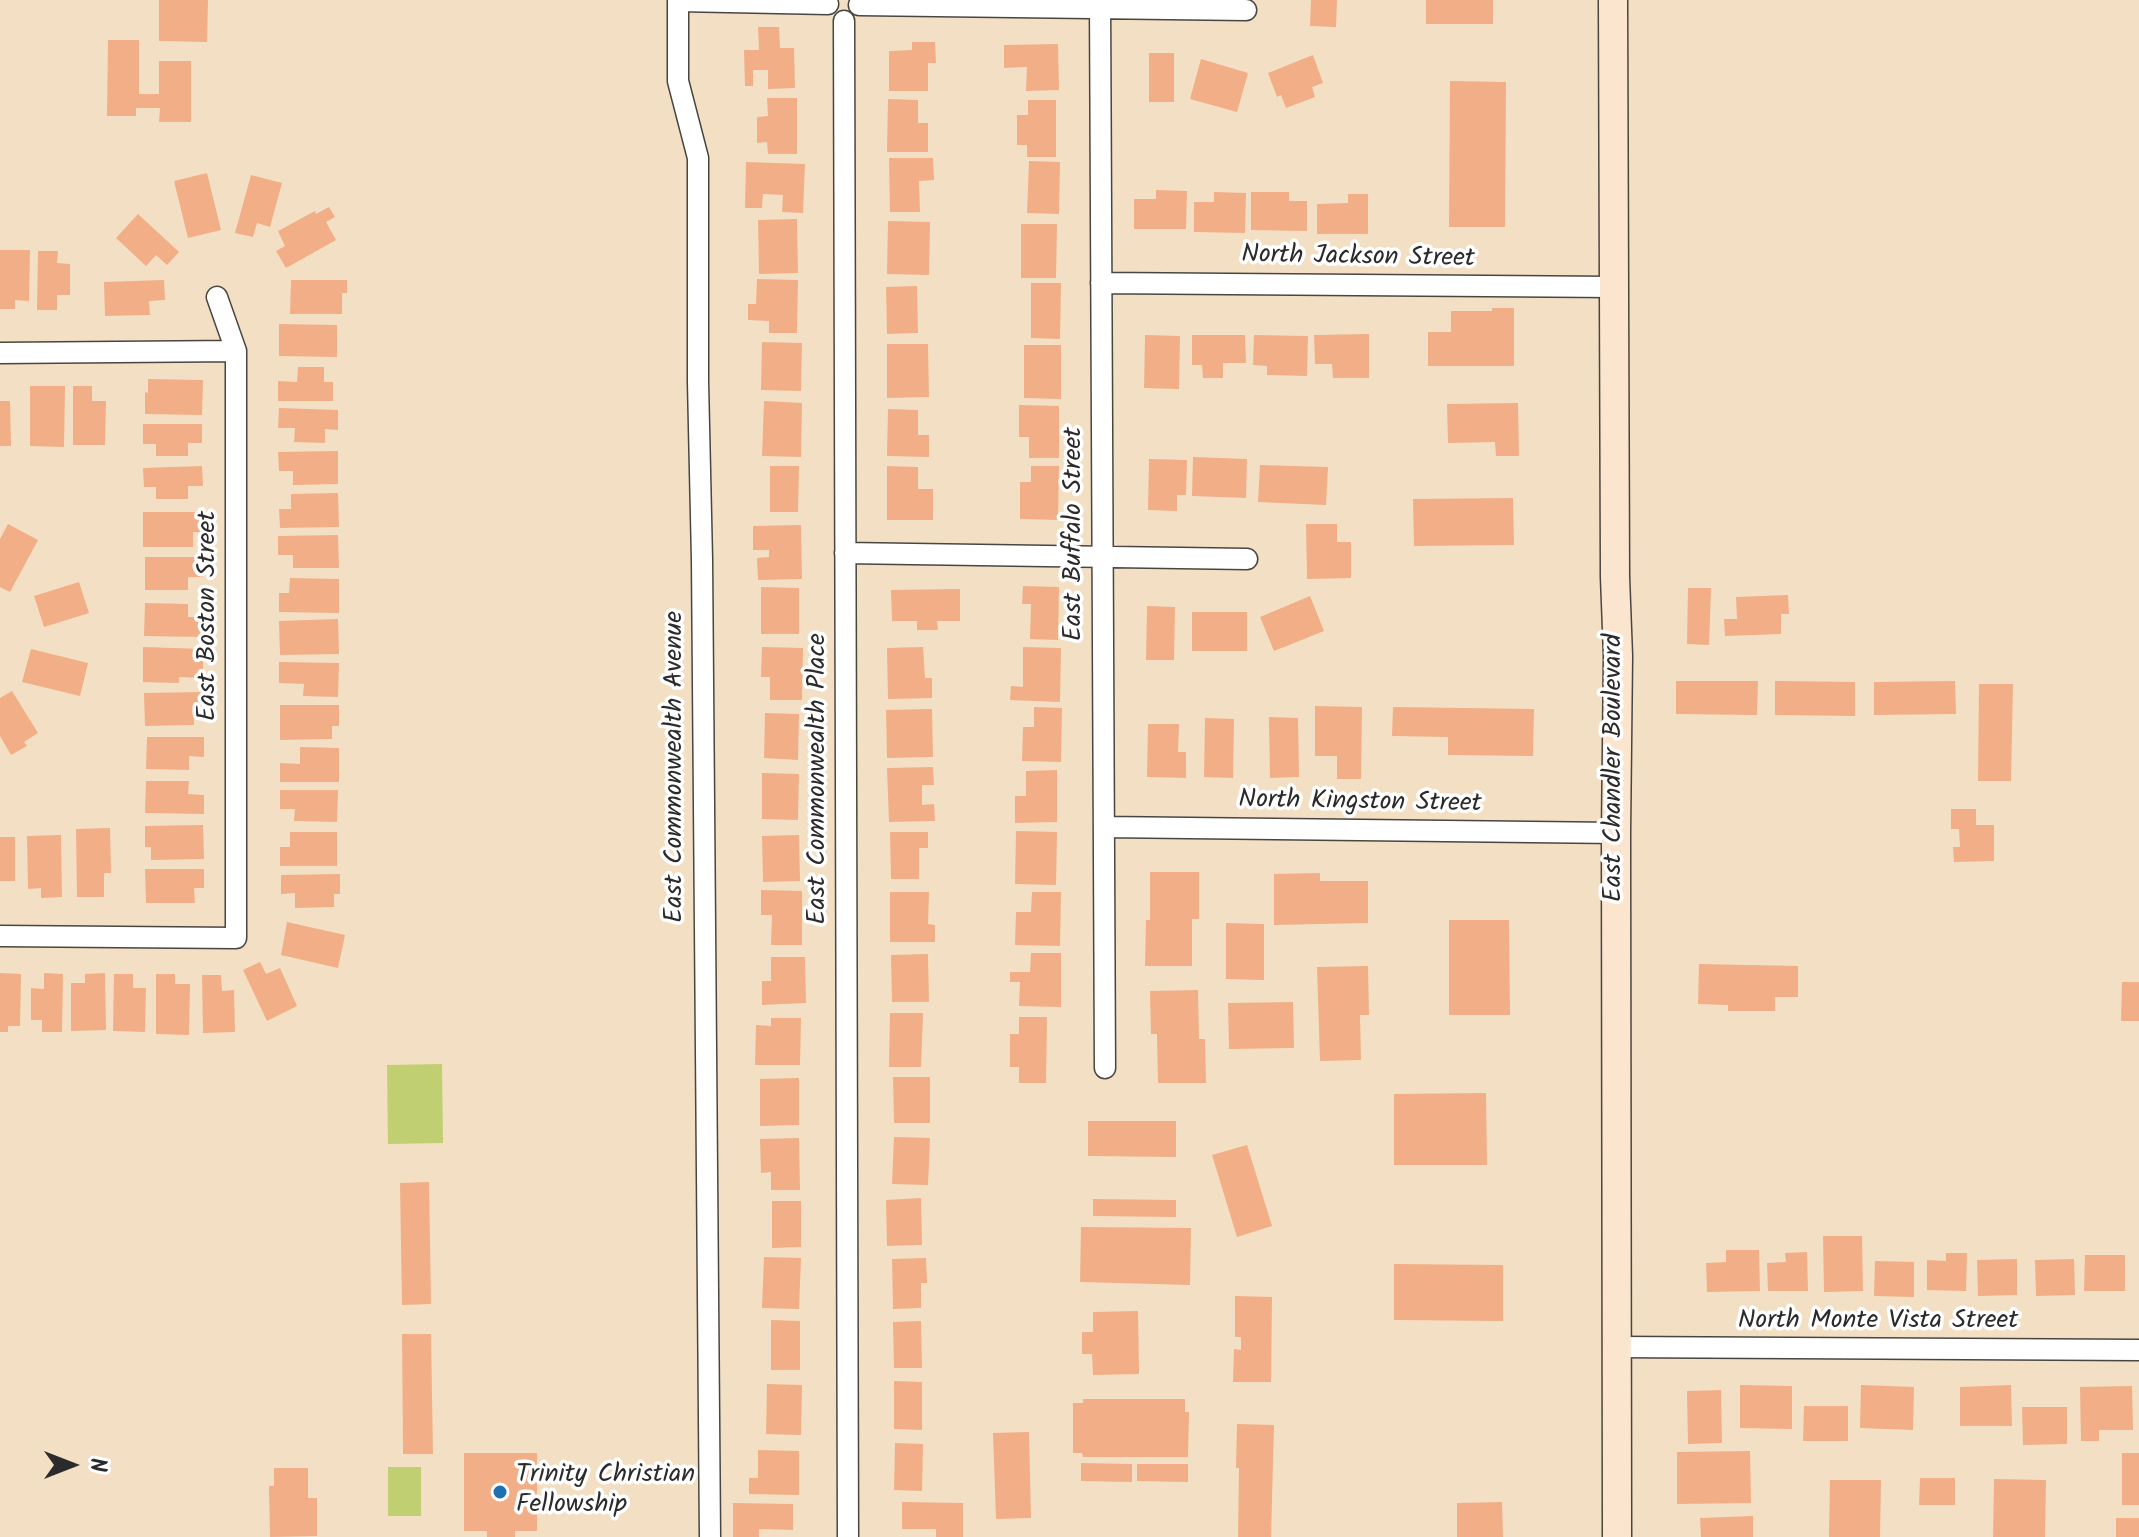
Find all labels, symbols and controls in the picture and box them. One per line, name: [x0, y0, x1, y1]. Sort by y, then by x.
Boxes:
street label: North Jackson Street: [1241, 241, 1475, 277]
street label: East Buffalo Street: [1060, 427, 1092, 641]
street label: East Boston Street: [194, 511, 226, 721]
street label: East Commonwealth Avenue: [661, 611, 693, 923]
street label: East Commonwealth Place: [804, 633, 836, 925]
street label: East Chandler Boulevard: [1600, 634, 1632, 902]
street label: North Kingston Street: [1238, 786, 1482, 822]
street label: North Monte Vista Street: [1738, 1307, 2018, 1339]
north arrow: [32, 1425, 112, 1505]
text: N: [79, 1458, 114, 1472]
place label: Trinity Christian Fellowship: [516, 1461, 695, 1522]
marker: Trinity Christian Fellowship: [491, 1483, 509, 1501]

